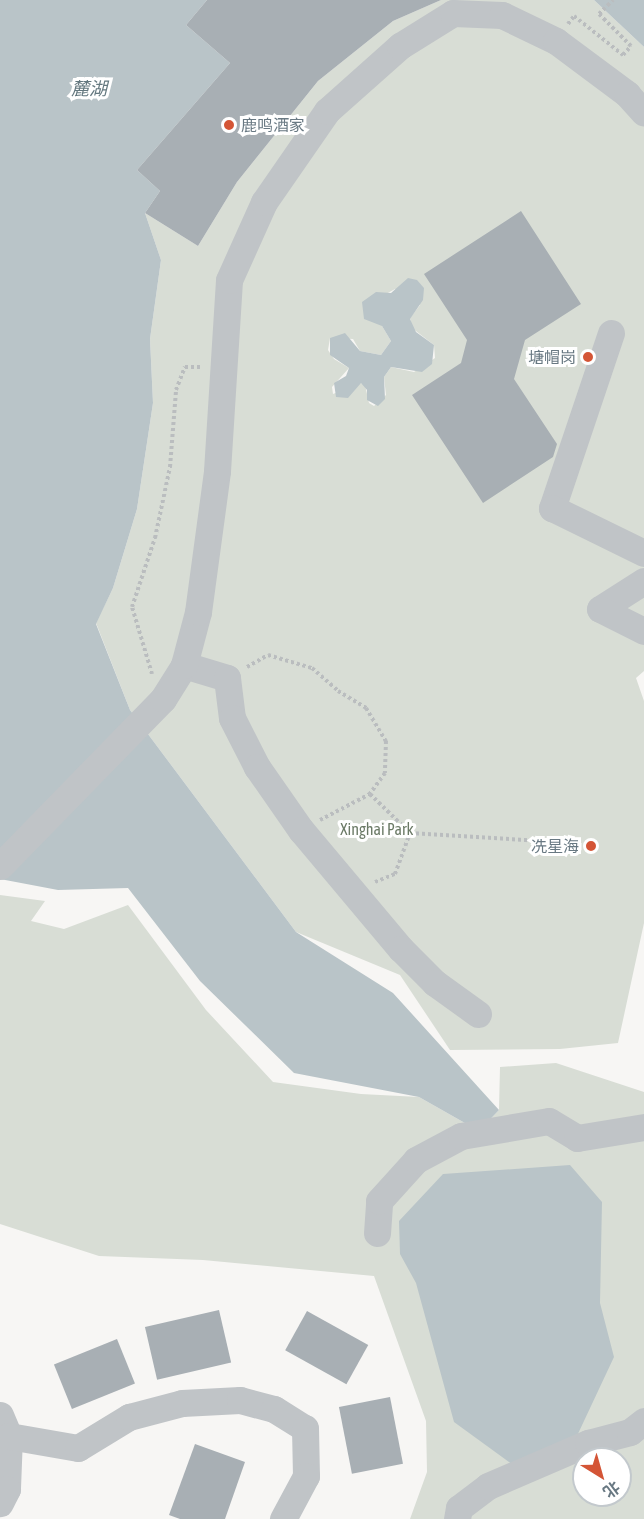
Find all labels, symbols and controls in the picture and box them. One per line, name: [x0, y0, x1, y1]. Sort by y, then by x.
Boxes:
water label: 麓湖: [71, 78, 107, 100]
place label: 鹿鸣酒家: [241, 115, 305, 135]
marker: 鹿鸣酒家: [222, 118, 236, 132]
place label: 塘帽岗: [528, 347, 576, 367]
marker: 塘帽岗: [581, 350, 595, 364]
park label: Xinghai Park: [340, 819, 414, 839]
place label: 冼星海: [531, 836, 579, 856]
marker: 冼星海: [584, 839, 598, 853]
north arrow: [572, 1447, 632, 1507]
text: 北: [600, 1478, 623, 1502]

